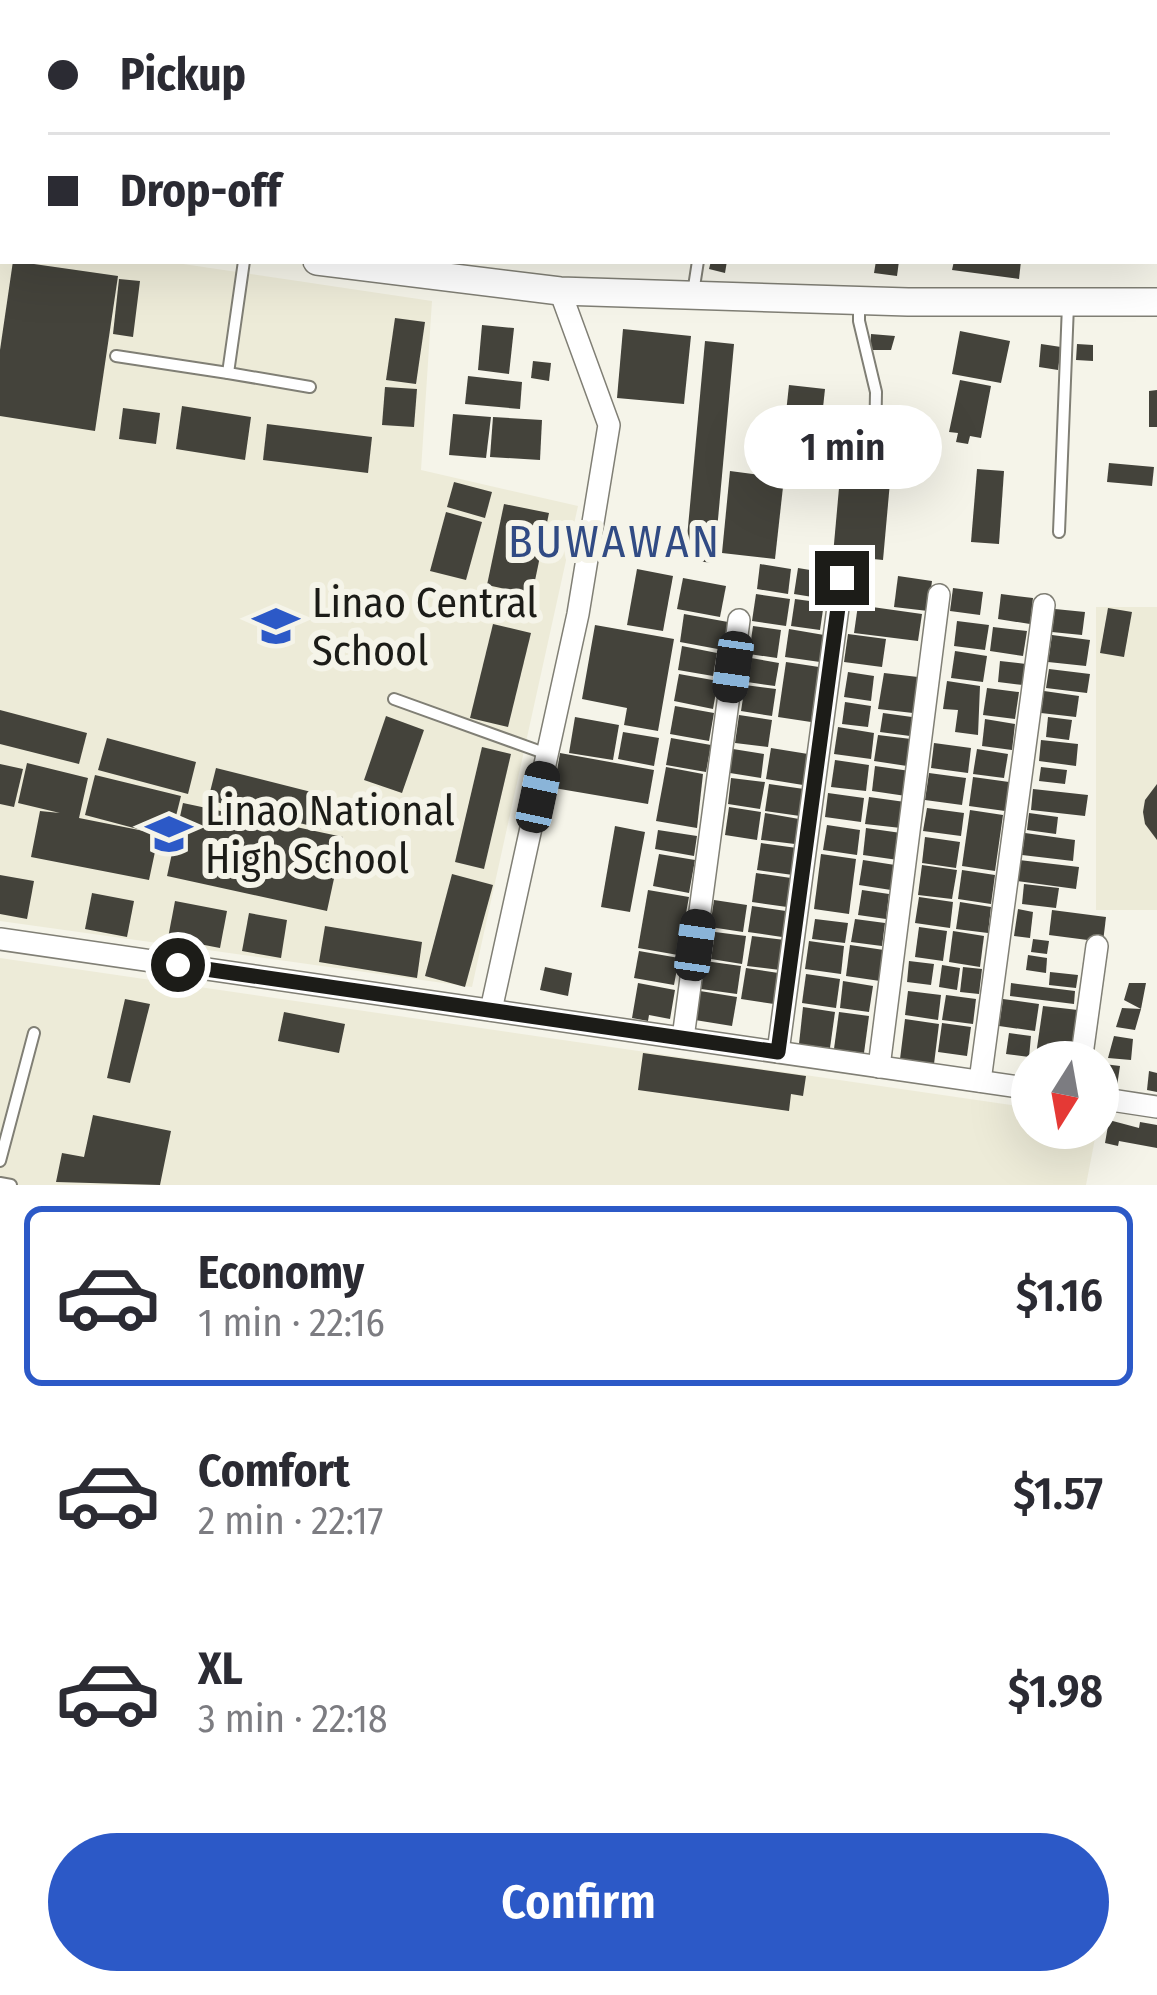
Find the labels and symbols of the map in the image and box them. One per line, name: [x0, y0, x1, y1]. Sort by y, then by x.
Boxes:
callout: 1 min: [743, 404, 941, 488]
district label: BUWAWAN: [508, 515, 722, 569]
route end: [815, 551, 869, 605]
place label: Linao Central School: [312, 578, 538, 676]
school or university icon: Linao Central School: [251, 601, 301, 651]
car: [710, 629, 756, 705]
car: [513, 758, 563, 836]
place label: Linao National High School: [205, 786, 455, 884]
school or university icon: Linao National High School: [144, 809, 194, 859]
car: [672, 907, 718, 983]
route start: [151, 938, 205, 992]
north arrow: [1011, 1041, 1119, 1149]

